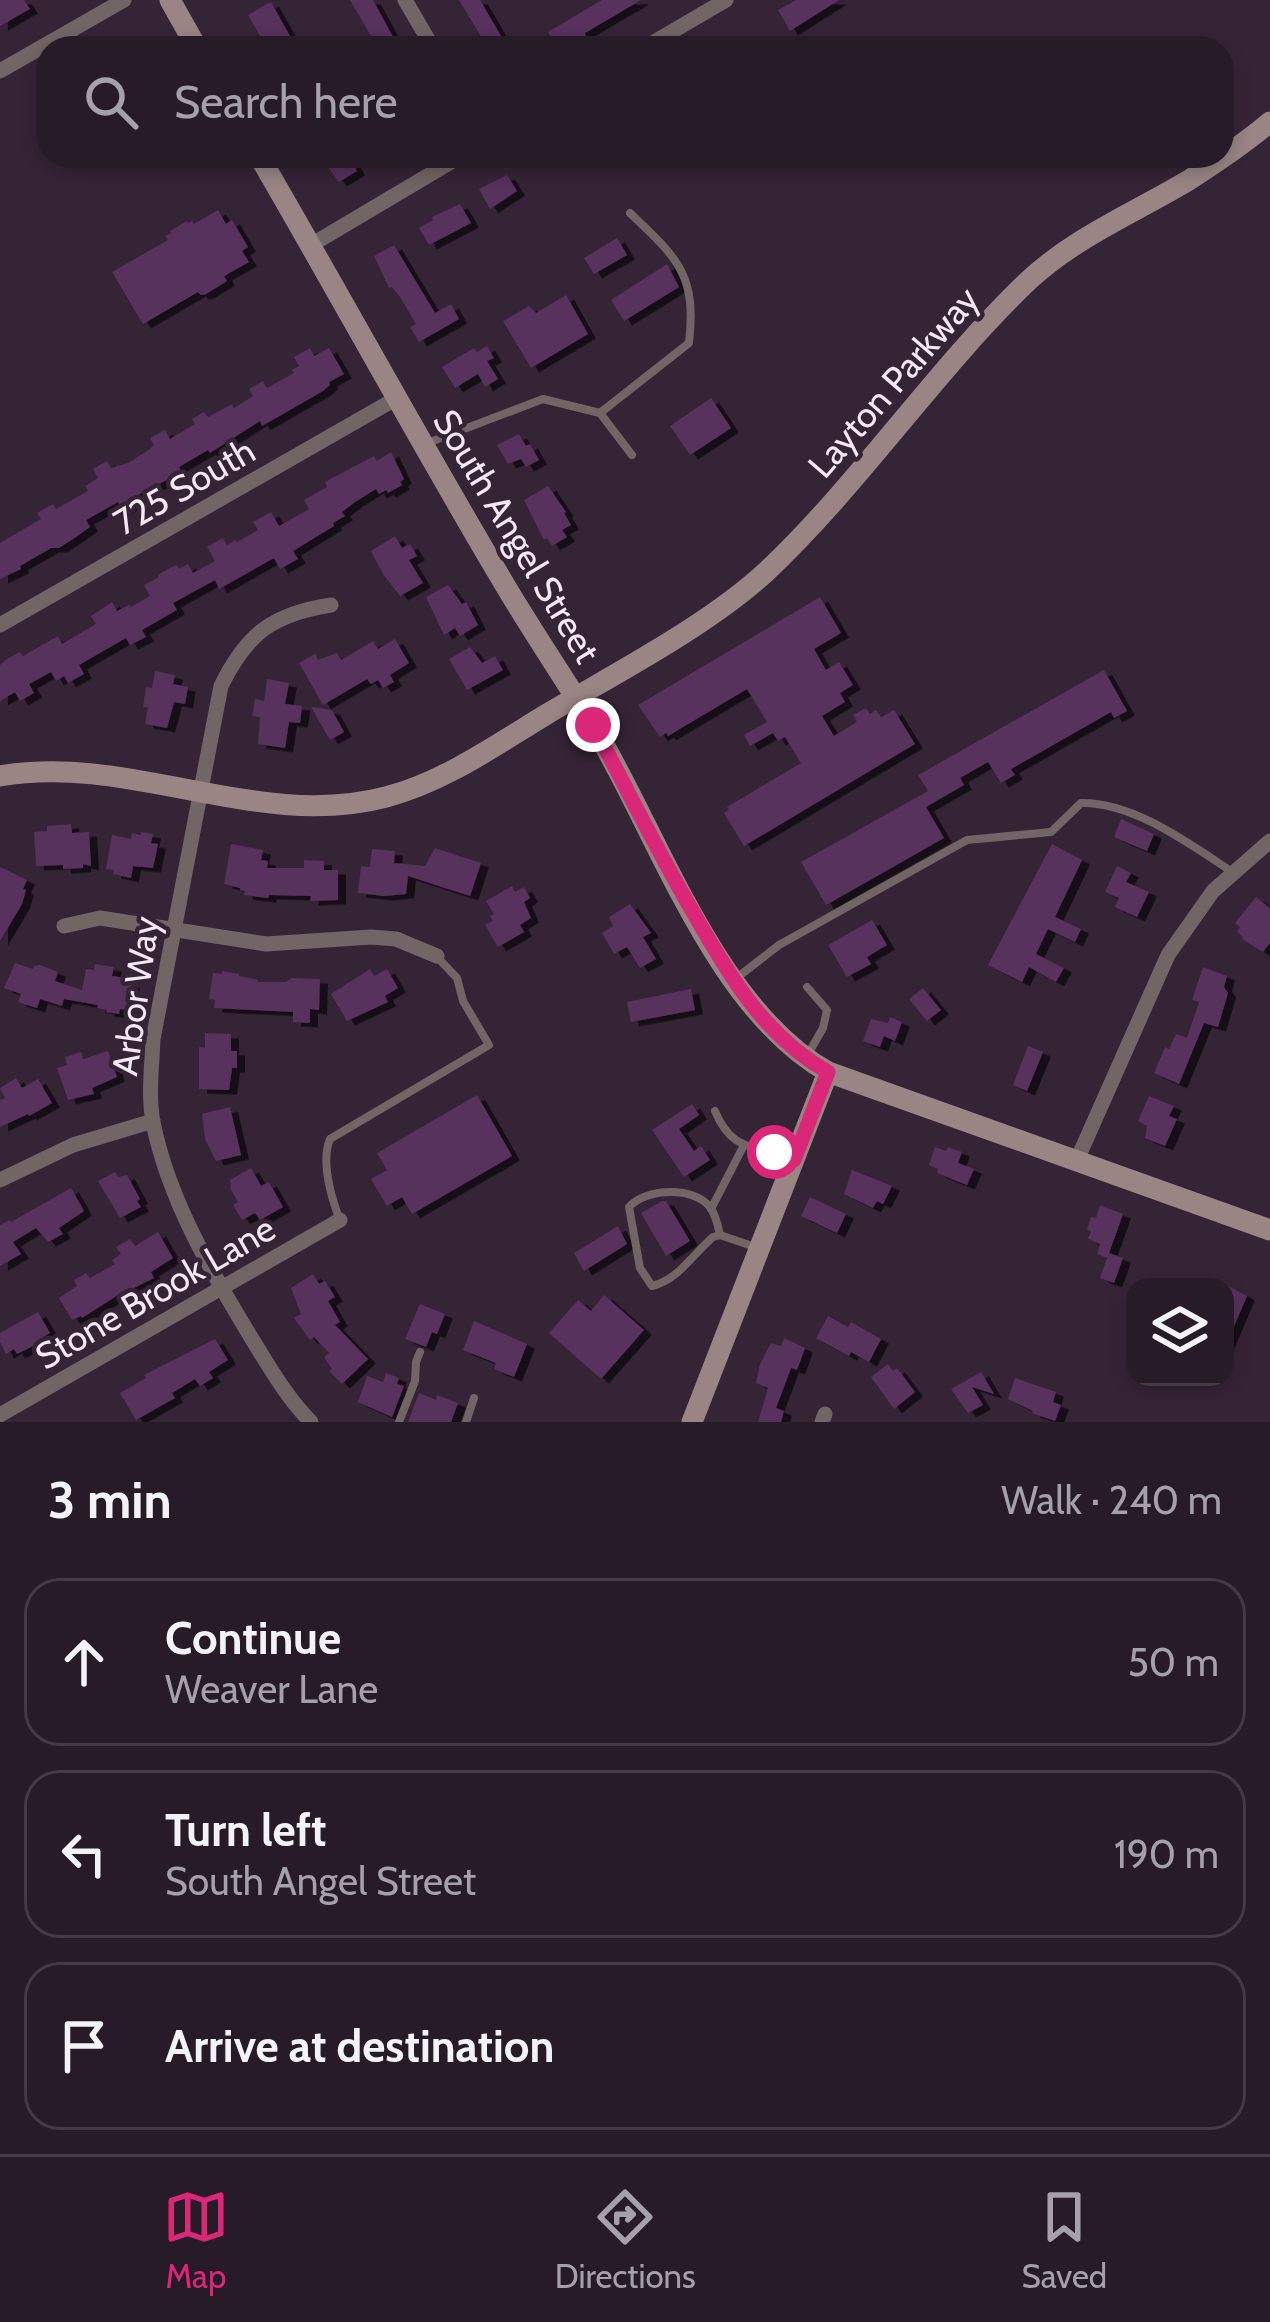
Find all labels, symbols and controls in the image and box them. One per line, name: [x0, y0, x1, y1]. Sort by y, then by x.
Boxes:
search box: [36, 36, 1234, 168]
icon: search: [78, 69, 144, 135]
text: Search here: [174, 75, 398, 129]
street label: Layton Parkway: [798, 278, 988, 486]
street label: South Angel Street: [424, 402, 610, 670]
street label: 725 South: [105, 428, 263, 544]
route end: [566, 698, 620, 752]
street label: Arbor Way: [102, 914, 168, 1078]
route start: [747, 1125, 801, 1179]
street label: Stone Brook Lane: [28, 1206, 282, 1378]
map controls: [1126, 1278, 1234, 1386]
button: layers: [1126, 1278, 1234, 1386]
text: 3 min: [48, 1469, 172, 1531]
text: Walk · 240 m: [1001, 1476, 1222, 1524]
text: Continue: [165, 1611, 341, 1665]
icon: ahead: [51, 1629, 117, 1695]
text: 50 m: [1128, 1638, 1219, 1686]
text: Weaver Lane: [165, 1665, 378, 1713]
text: Turn left: [165, 1803, 327, 1857]
icon: left: [51, 1821, 117, 1887]
text: 190 m: [1114, 1830, 1219, 1878]
text: South Angel Street: [165, 1857, 476, 1905]
icon: arrive: [51, 2013, 117, 2079]
text: Arrive at destination: [165, 2019, 554, 2073]
tab: Map: [163, 2184, 229, 2296]
tab: Directions: [555, 2184, 696, 2296]
tab: Saved: [1021, 2184, 1107, 2296]

